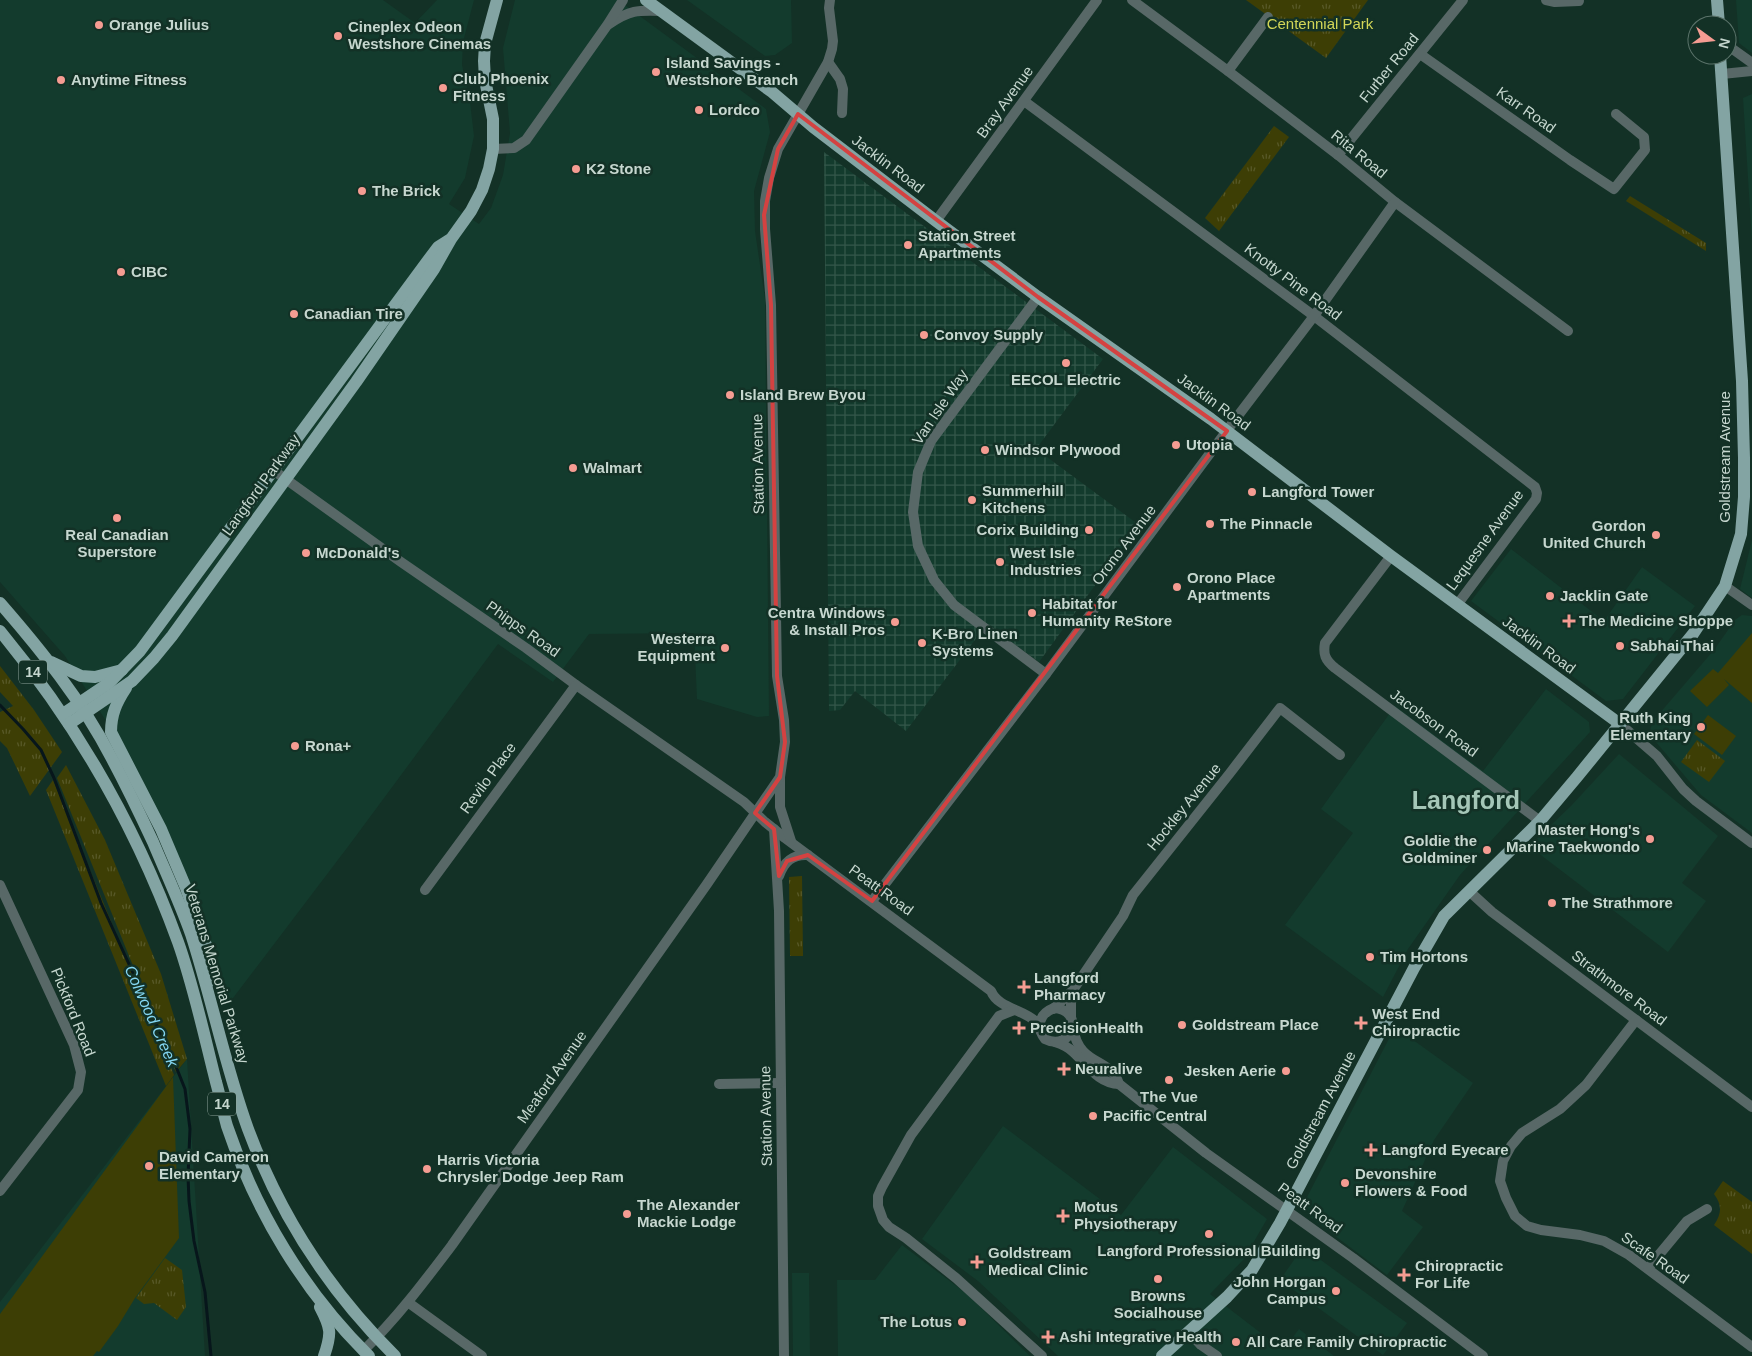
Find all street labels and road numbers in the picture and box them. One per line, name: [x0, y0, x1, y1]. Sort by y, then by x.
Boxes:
street label: Furber Road: [1356, 30, 1422, 106]
street label: Bray Avenue: [973, 62, 1036, 141]
street label: Karr Road: [1493, 83, 1559, 136]
street label: Rita Road: [1328, 126, 1391, 181]
street label: Jacklin Road: [849, 131, 928, 196]
street label: Knotty Pine Road: [1242, 240, 1345, 324]
street label: Van Isle Way: [908, 366, 971, 447]
street label: Jacklin Road: [1175, 369, 1254, 434]
street label: Goldstream Avenue: [1716, 391, 1733, 523]
street label: Station Avenue: [748, 414, 767, 514]
street label: Langford Parkway: [218, 430, 303, 539]
street label: Lequesne Avenue: [1442, 486, 1527, 593]
street label: Orono Avenue: [1088, 501, 1159, 588]
street label: Phipps Road: [483, 597, 563, 660]
street label: Jacklin Road: [1500, 612, 1579, 677]
road number: 14: [19, 660, 47, 684]
street label: Jacobson Road: [1387, 685, 1481, 760]
street label: Revilo Place: [456, 739, 519, 816]
street label: Hockley Avenue: [1143, 760, 1224, 854]
street label: Peatt Road: [846, 861, 917, 919]
street label: Veterans Memorial Parkway: [182, 882, 253, 1066]
street label: Strathmore Road: [1569, 946, 1670, 1029]
street label: Pickford Road: [48, 965, 99, 1059]
street label: Meaford Avenue: [513, 1027, 590, 1126]
street label: Goldstream Avenue: [1282, 1048, 1359, 1172]
street label: Station Avenue: [756, 1066, 775, 1166]
road number: 14: [208, 1092, 236, 1116]
street label: Peatt Road: [1275, 1179, 1346, 1237]
street label: Scafe Road: [1618, 1228, 1692, 1287]

